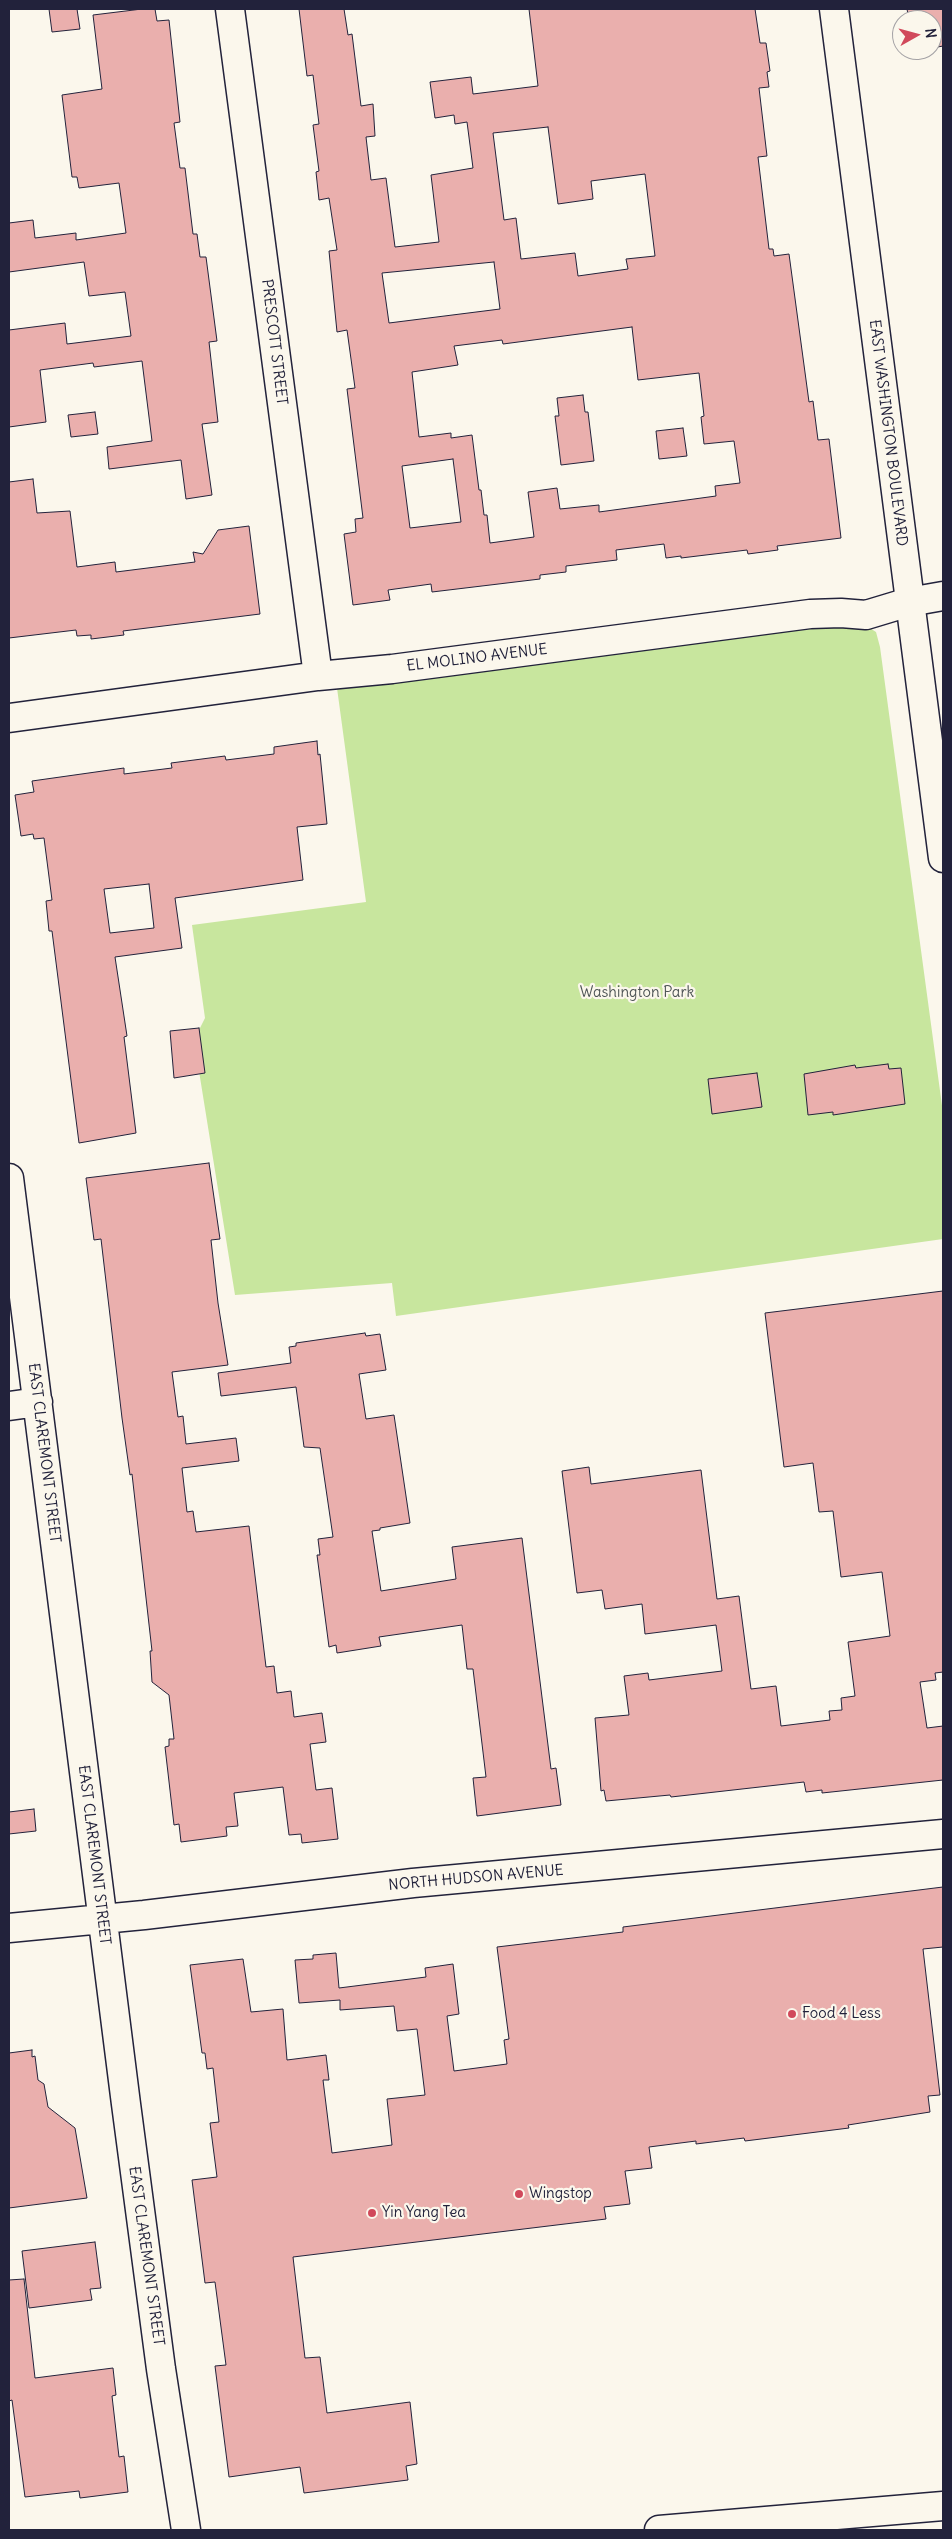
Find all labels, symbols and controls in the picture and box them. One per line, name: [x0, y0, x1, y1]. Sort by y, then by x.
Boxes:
north arrow: [892, 10, 942, 60]
text: N: [921, 27, 940, 39]
street label: PRESCOTT STREET: [257, 278, 291, 406]
street label: EAST WASHINGTON BOULEVARD: [865, 319, 911, 547]
street label: EL MOLINO AVENUE: [406, 640, 548, 676]
park label: Washington Park: [580, 984, 694, 1002]
street label: EAST CLAREMONT STREET: [24, 1362, 64, 1544]
street label: EAST CLAREMONT STREET: [74, 1764, 114, 1946]
street label: NORTH HUDSON AVENUE: [388, 1861, 564, 1895]
place label: Food 4 Less: [802, 2005, 881, 2023]
marker: Food 4 Less: [786, 2008, 798, 2020]
street label: EAST CLAREMONT STREET: [124, 2165, 168, 2347]
place label: Wingstop: [529, 2185, 592, 2203]
marker: Wingstop: [513, 2188, 525, 2200]
place label: Yin Yang Tea: [382, 2204, 466, 2222]
marker: Yin Yang Tea: [366, 2207, 378, 2219]

